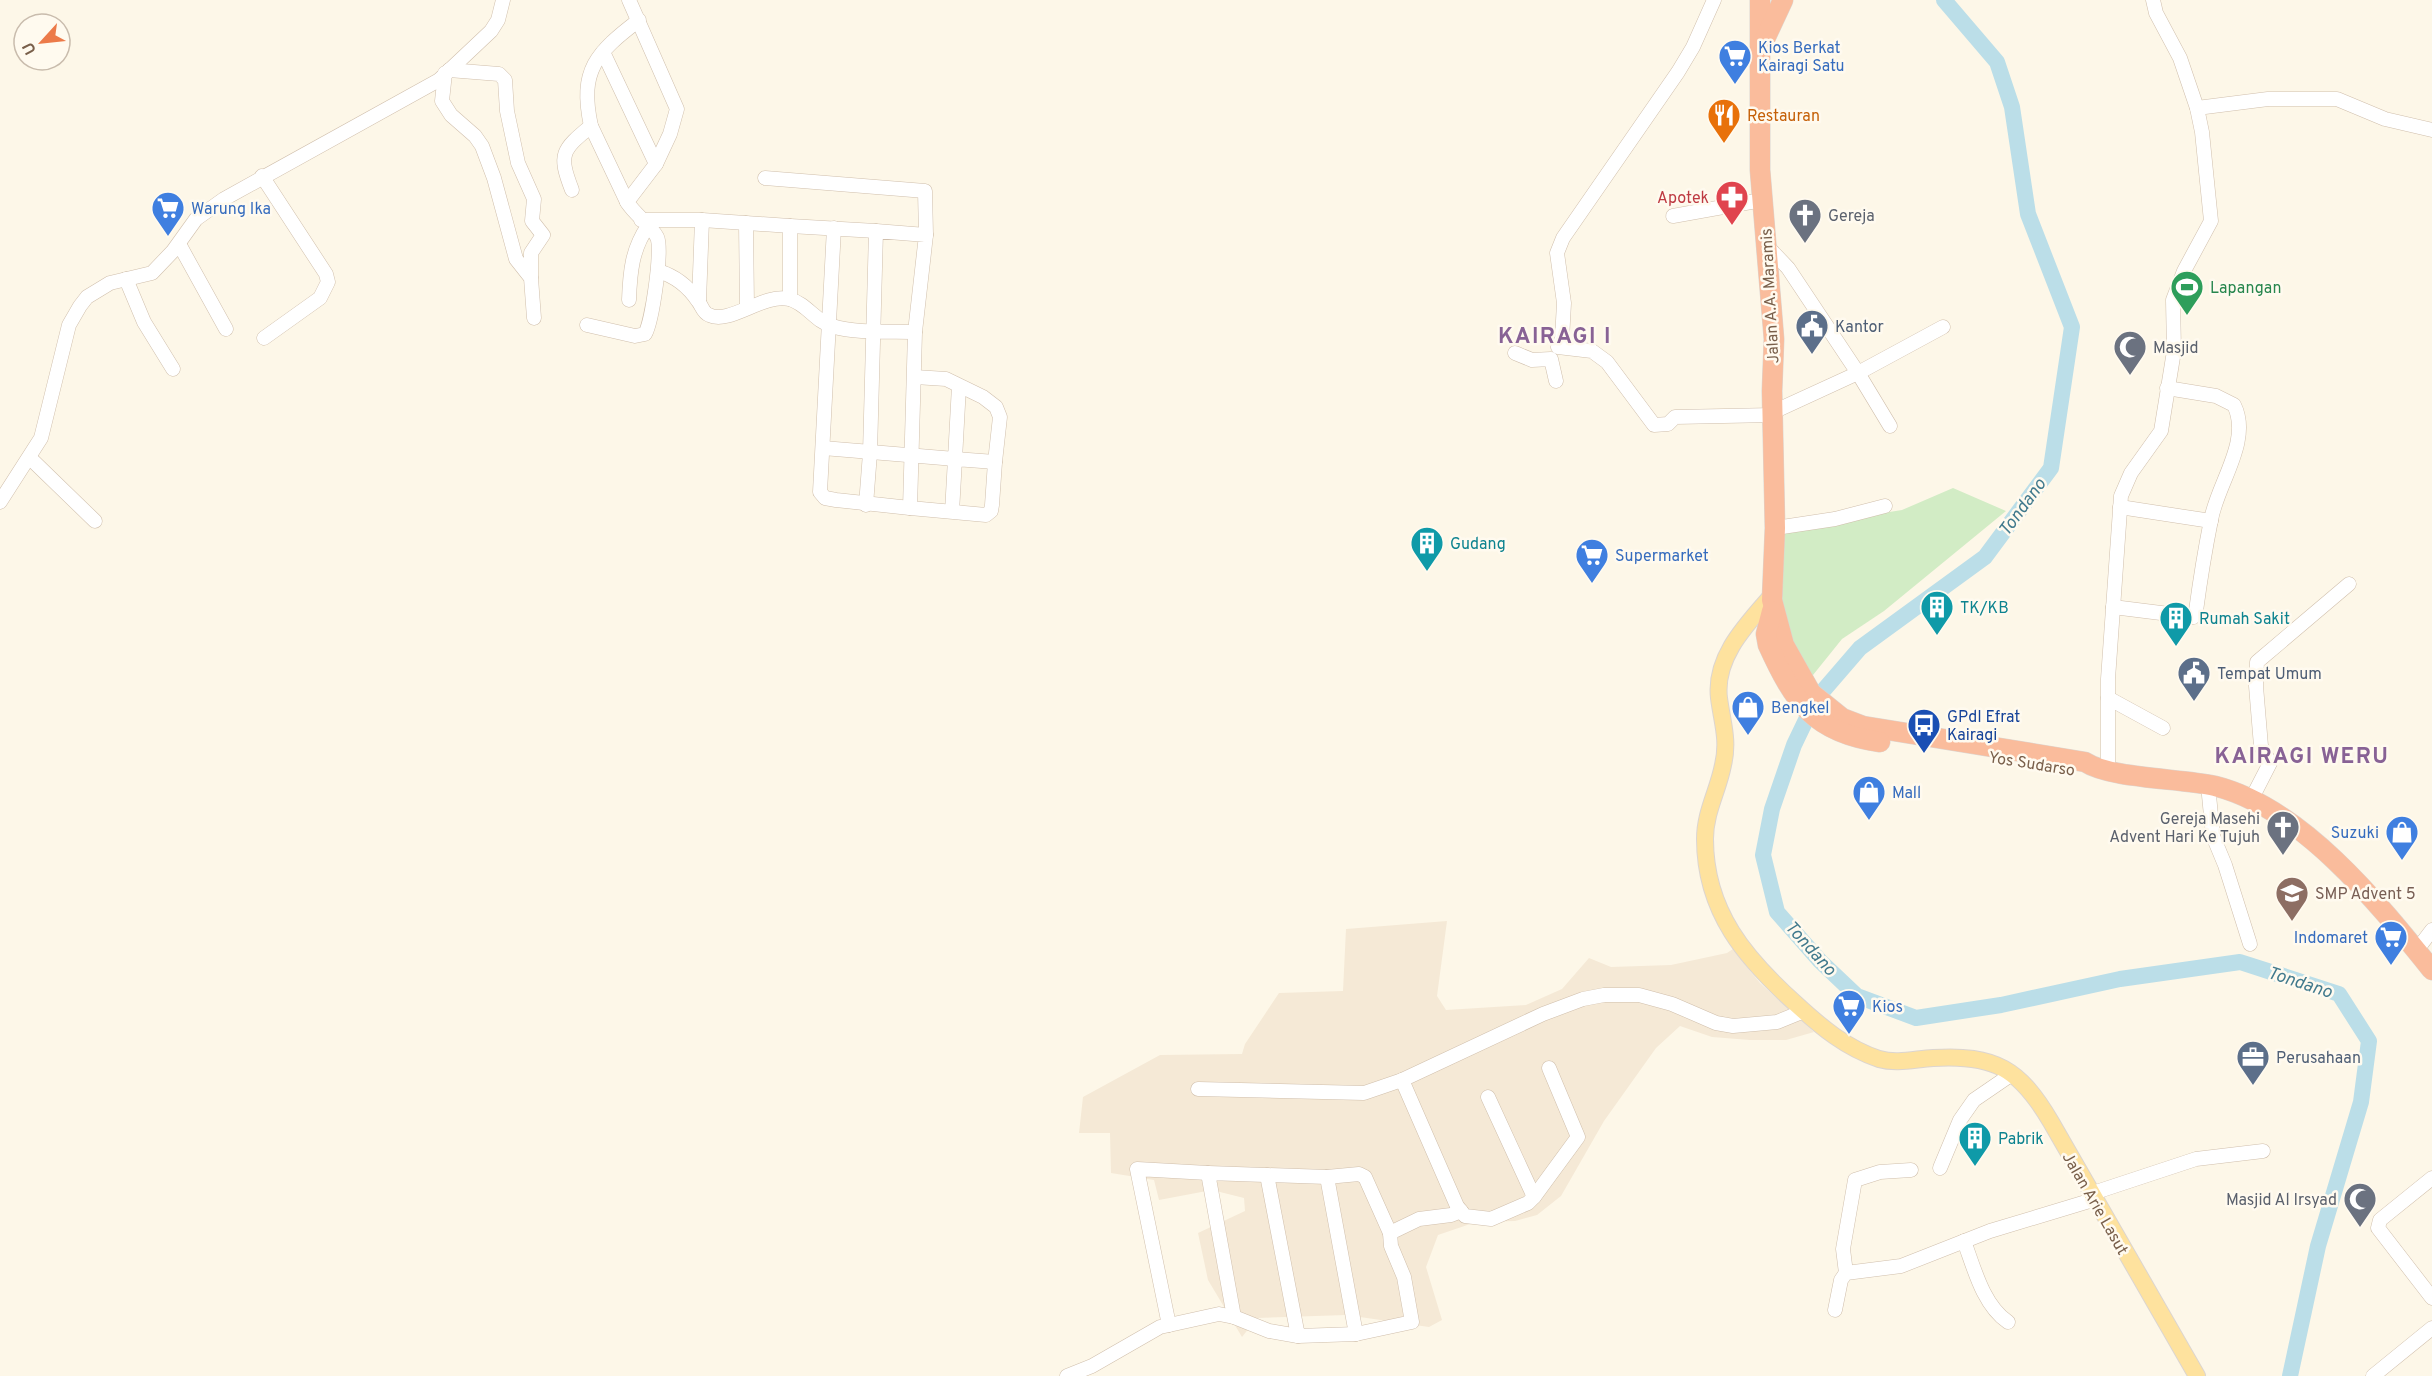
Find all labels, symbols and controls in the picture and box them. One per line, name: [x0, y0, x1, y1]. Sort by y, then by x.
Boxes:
north arrow: [12, 12, 72, 72]
text: U: [19, 38, 42, 58]
supermarket icon: Kios Berkat Kairagi Satu: [1717, 38, 1753, 85]
place label: Kios Berkat Kairagi Satu: [1758, 39, 1845, 77]
restaurant icon: Restauran: [1706, 97, 1742, 144]
place label: Restauran: [1747, 107, 1820, 127]
pharmacy icon: Apotek: [1714, 179, 1750, 226]
place label: Apotek: [1657, 189, 1709, 209]
supermarket icon: Warung Ika: [150, 190, 186, 237]
church icon: Gereja: [1787, 197, 1823, 244]
place label: Warung Ika: [191, 200, 271, 220]
place label: Gereja: [1828, 207, 1875, 227]
street label: Jalan A.A. Maramis: [1757, 228, 1785, 364]
sports icon: Lapangan: [2169, 269, 2205, 316]
place label: Lapangan: [2210, 279, 2281, 299]
public building icon: Kantor: [1794, 308, 1830, 355]
place label: Kantor: [1835, 318, 1884, 338]
district label: KAIRAGI I: [1498, 324, 1612, 351]
mosque icon: Masjid: [2112, 329, 2148, 376]
place label: Masjid: [2153, 339, 2198, 359]
water label: Tondano: [1994, 474, 2052, 541]
building icon: Gudang: [1409, 525, 1445, 572]
place label: Gudang: [1450, 535, 1506, 555]
supermarket icon: Supermarket: [1574, 537, 1610, 584]
place label: Supermarket: [1615, 547, 1709, 567]
building icon: TK/KB: [1919, 589, 1955, 636]
place label: TK/KB: [1960, 599, 2009, 619]
building icon: Rumah Sakit: [2158, 600, 2194, 647]
place label: Rumah Sakit: [2199, 610, 2290, 630]
public building icon: Tempat Umum: [2176, 655, 2212, 702]
place label: Tempat Umum: [2217, 665, 2322, 685]
shop icon: Bengkel: [1730, 689, 1766, 736]
place label: Bengkel: [1771, 699, 1829, 719]
bus stop icon: GPdI Efrat Kairagi: [1906, 707, 1942, 754]
place label: GPdI Efrat Kairagi: [1947, 708, 2020, 746]
district label: KAIRAGI WERU: [2214, 744, 2390, 771]
street label: Yos Sudarso: [1987, 748, 2076, 782]
shop icon: Mall: [1851, 774, 1887, 821]
place label: Mall: [1892, 784, 1921, 804]
church icon: Gereja Masehi Advent Hari Ke Tujuh: [2265, 809, 2301, 856]
place label: Gereja Masehi Advent Hari Ke Tujuh: [2109, 810, 2260, 848]
shop icon: Suzuki: [2384, 814, 2420, 861]
place label: Suzuki: [2331, 824, 2379, 844]
school or university icon: SMP Advent 5: [2274, 875, 2310, 922]
place label: SMP Advent 5: [2315, 885, 2416, 905]
water label: Tondano: [1779, 917, 1841, 982]
supermarket icon: Indomaret: [2373, 919, 2409, 966]
place label: Indomaret: [2294, 929, 2368, 949]
water label: Tondano: [2264, 962, 2335, 1005]
supermarket icon: Kios: [1831, 988, 1867, 1035]
place label: Kios: [1872, 998, 1903, 1018]
office icon: Perusahaan: [2235, 1039, 2271, 1086]
place label: Perusahaan: [2276, 1049, 2361, 1069]
building icon: Pabrik: [1957, 1120, 1993, 1167]
place label: Pabrik: [1998, 1130, 2044, 1150]
street label: Jalan Arie Lasut: [2057, 1149, 2132, 1259]
mosque icon: Masjid Al Irsyad: [2342, 1181, 2378, 1228]
place label: Masjid Al Irsyad: [2226, 1191, 2337, 1211]

